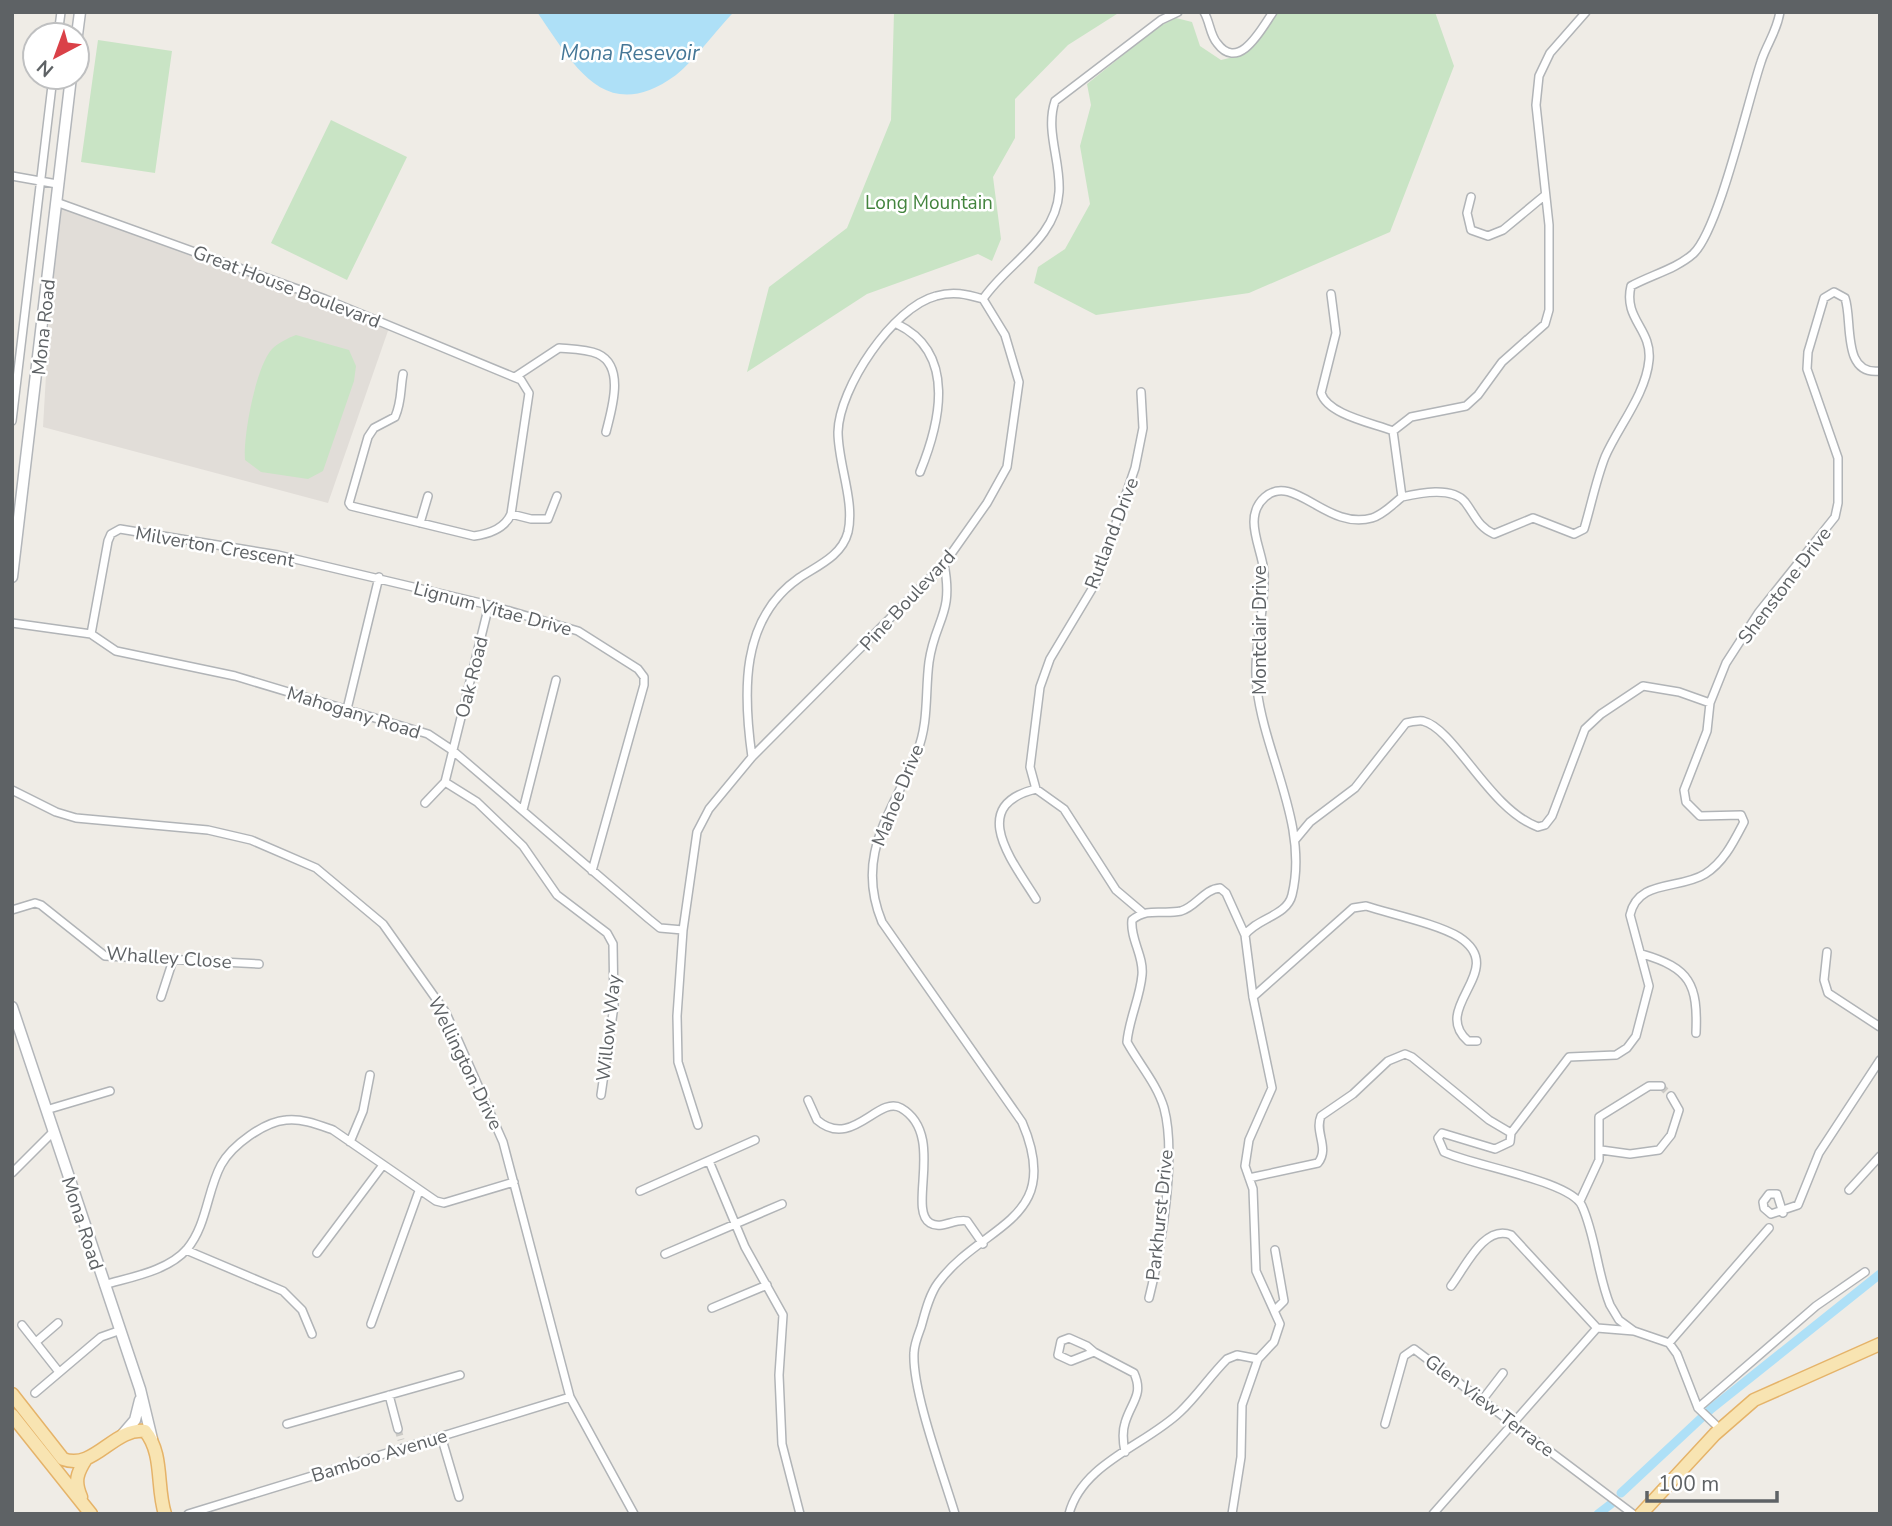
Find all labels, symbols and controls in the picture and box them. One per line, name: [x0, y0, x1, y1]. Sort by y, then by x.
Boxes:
north arrow: [21, 21, 91, 91]
water label: Mona Resevoir: [561, 39, 700, 67]
text: N: [32, 54, 59, 83]
park label: Long Mountain: [865, 190, 993, 216]
street label: Great House Boulevard: [189, 239, 384, 335]
street label: Mona Road: [26, 278, 62, 377]
street label: Rutland Drive: [1079, 474, 1145, 593]
street label: Milverton Crescent: [133, 520, 297, 574]
street label: Shenstone Drive: [1732, 522, 1837, 649]
street label: Pine Boulevard: [854, 545, 961, 657]
street label: Montclair Drive: [1247, 565, 1273, 695]
street label: Lignum Vitae Drive: [411, 575, 575, 643]
street label: Oak Road: [449, 634, 495, 721]
street label: Mahogany Road: [284, 680, 424, 746]
street label: Mahoe Drive: [866, 741, 930, 850]
street label: Whalley Close: [105, 941, 233, 975]
street label: Willow Way: [590, 973, 628, 1083]
street label: Wellington Drive: [422, 992, 509, 1134]
street label: Parkhurst Drive: [1140, 1148, 1180, 1282]
street label: Mona Road: [55, 1173, 109, 1273]
street label: Glen View Terrace: [1419, 1349, 1559, 1463]
street label: Bamboo Avenue: [308, 1423, 450, 1489]
scale bar: [1647, 1460, 1776, 1504]
text: 100 m: [1658, 1470, 1719, 1498]

